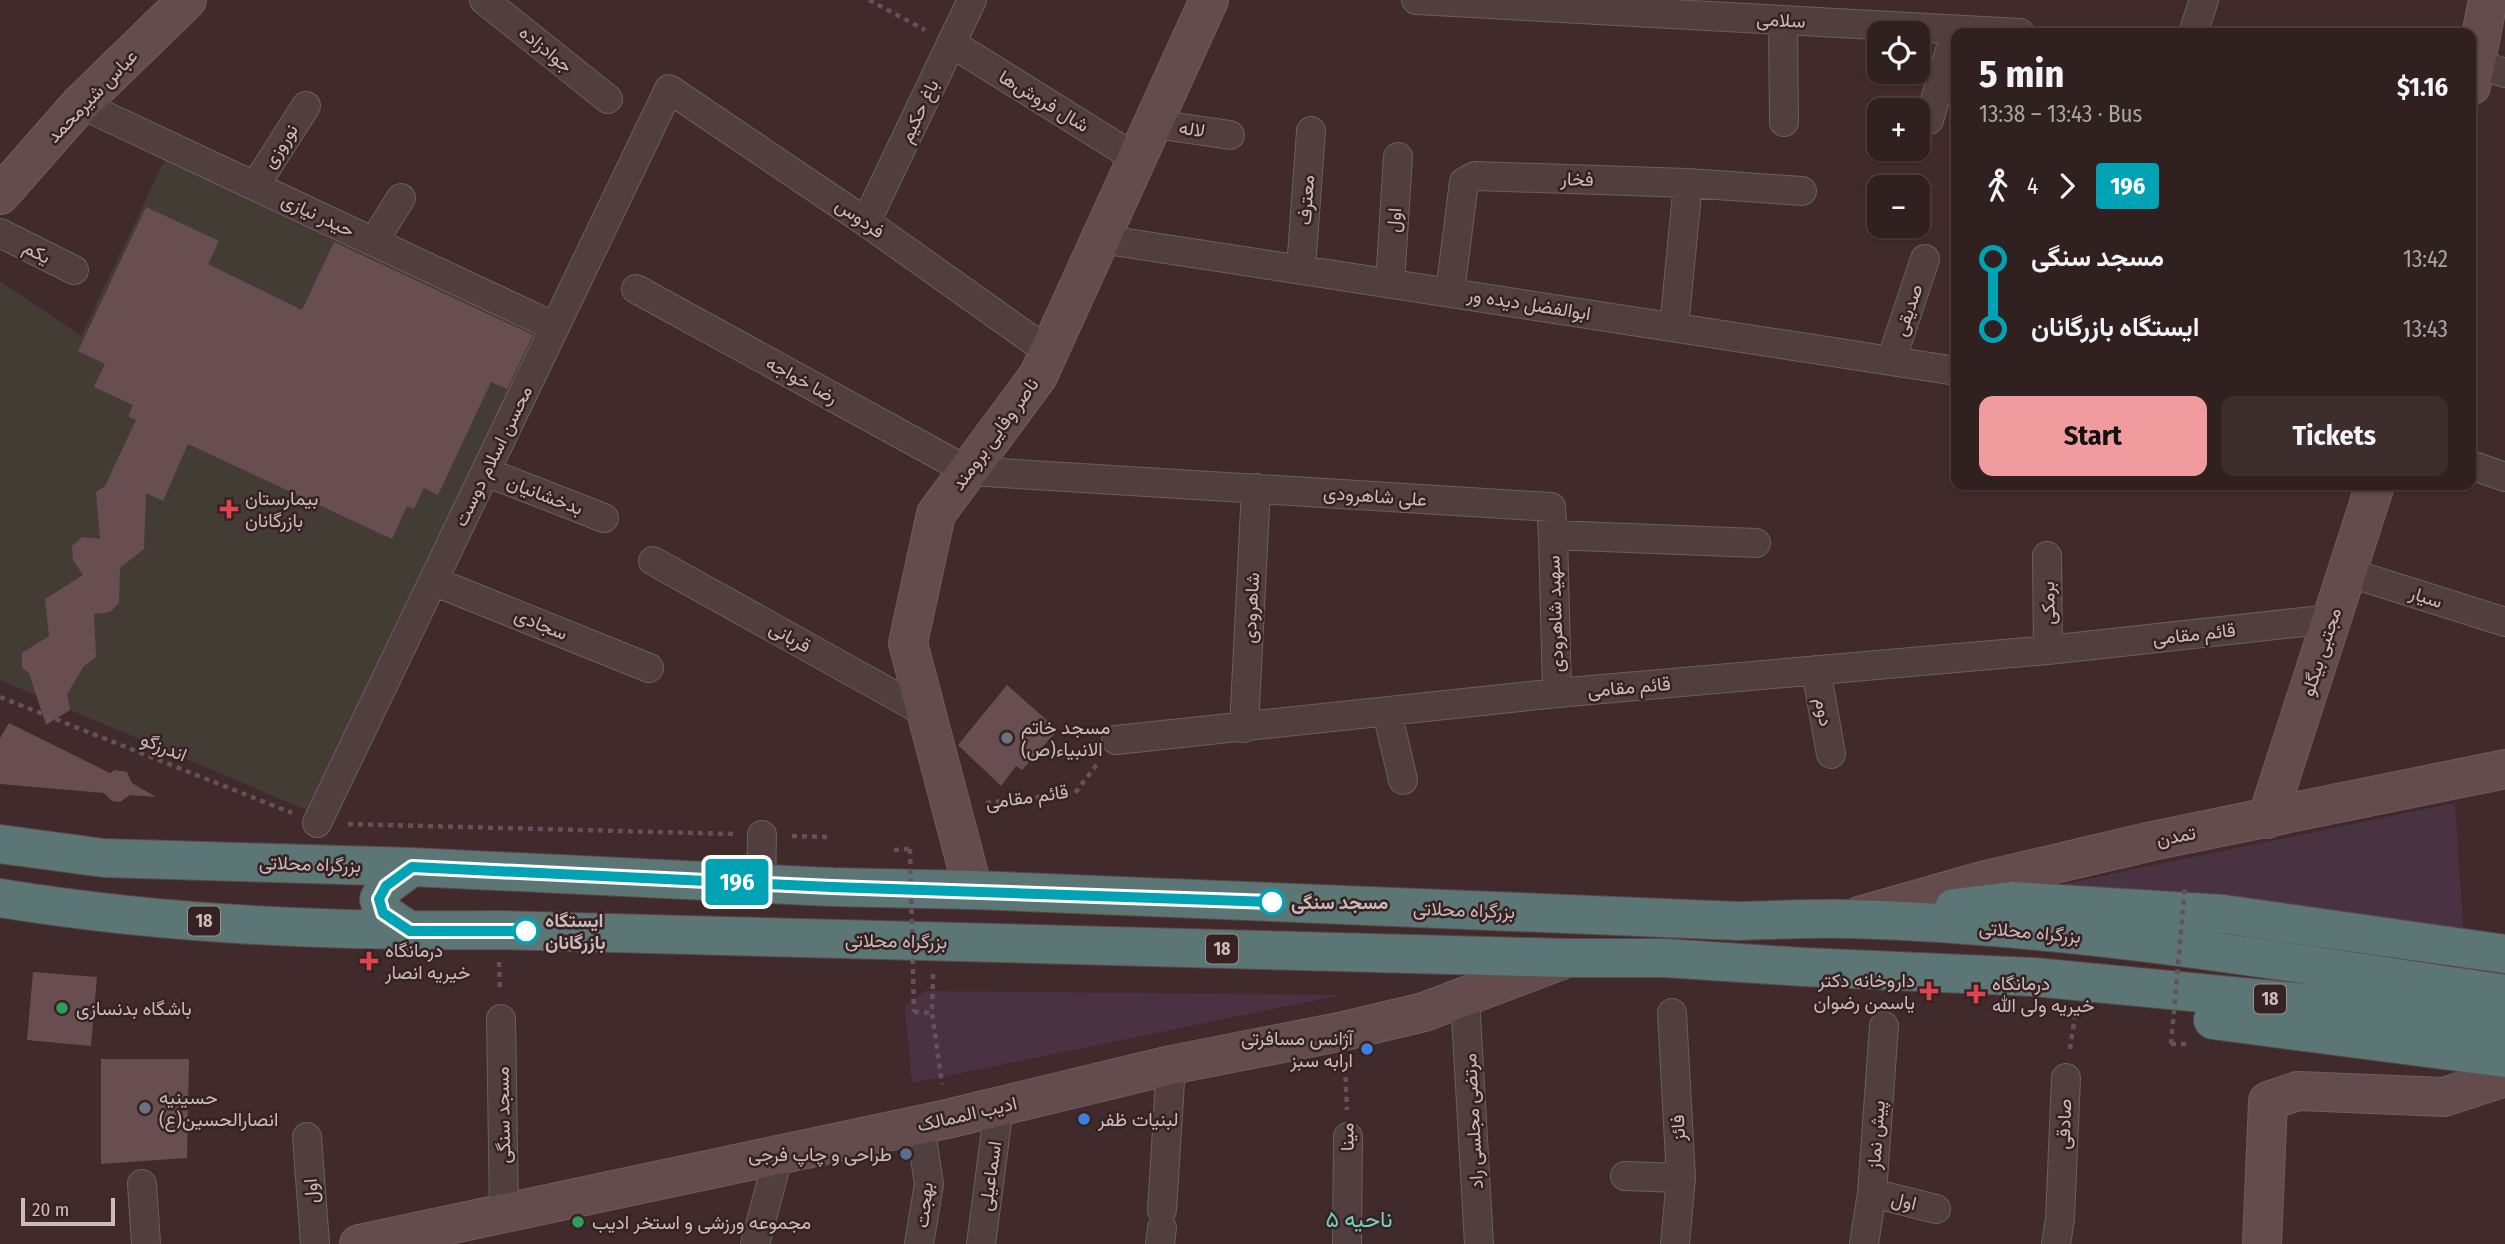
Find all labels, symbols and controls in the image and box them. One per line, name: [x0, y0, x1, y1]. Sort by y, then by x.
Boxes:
street label: سلامی: [1756, 7, 1806, 33]
street label: جوادزاده: [515, 20, 577, 78]
map controls: [1867, 21, 1930, 238]
button: locate: [1867, 21, 1930, 84]
street label: عباس شیرمحمد: [42, 45, 142, 147]
text: 5 min: [1979, 51, 2064, 97]
street label: شال فروش‌ها: [995, 65, 1093, 137]
text: $1.16: [2397, 72, 2448, 103]
street label: باغ حکیم: [894, 76, 945, 147]
button: +: [1867, 98, 1930, 161]
text: 13:38 – 13:43 · Bus: [1979, 100, 2142, 128]
street label: لاله: [1177, 116, 1207, 142]
street label: نوروزی: [257, 119, 303, 173]
street label: فخار: [1559, 167, 1594, 191]
icon: walk: [1979, 167, 2017, 205]
icon: forward: [2048, 167, 2086, 205]
text: 4: [2027, 172, 2038, 200]
text: 196: [2110, 172, 2145, 200]
street label: معترف: [1293, 174, 1319, 226]
button: −: [1867, 175, 1930, 238]
street label: حیدر نیازی: [278, 188, 358, 242]
street label: فردوس: [831, 193, 889, 243]
street label: اول: [1382, 207, 1406, 233]
street label: یکم: [19, 235, 55, 269]
text: مسجد سنگی: [2031, 242, 2164, 273]
text: 13:42: [2403, 245, 2448, 273]
street label: صدیقی: [1888, 281, 1928, 339]
street label: ابوالفضل دیده ور: [1465, 283, 1592, 325]
text: ایستگاه بازرگانان: [2031, 312, 2199, 343]
text: 13:43: [2403, 315, 2448, 343]
street label: رضا خواجه: [762, 351, 842, 409]
street label: ناصر وفایی برومند: [947, 373, 1043, 495]
street label: محسن اسلام دوست: [449, 382, 538, 531]
button: Start: [1979, 396, 2207, 476]
button: Tickets: [2221, 396, 2448, 476]
street label: بدخشانیان: [504, 470, 586, 520]
street label: علی شاهرودی: [1322, 481, 1428, 511]
place label: بیمارستان بازرگانان: [245, 487, 318, 532]
marker: بیمارستان بازرگانان: [219, 499, 239, 519]
street label: سهید شاهرودی: [1541, 555, 1569, 673]
street label: شاهرودی: [1238, 572, 1264, 644]
street label: برمکی: [2036, 581, 2060, 625]
street label: سیار: [2406, 581, 2445, 613]
street label: سجادی: [511, 603, 571, 645]
street label: مجتبی بیگلو: [2296, 605, 2346, 699]
street label: قربانی: [765, 616, 815, 658]
street label: قائم مقامی: [2151, 618, 2237, 651]
street label: قائم مقامی: [1586, 672, 1672, 703]
street label: دوم: [1809, 696, 1838, 728]
place label: مسجد خاتم الانبیاء(ص): [1021, 716, 1110, 761]
street label: اندرزگو: [138, 727, 190, 767]
marker: مسجد خاتم الانبیاء(ص): [999, 730, 1015, 746]
street label: قائم مقامی: [984, 780, 1070, 815]
street label: تمدن: [2154, 821, 2198, 851]
street label: بزرگراه محلاتی: [258, 851, 362, 877]
line badge: 196: [697, 859, 777, 905]
text: 196: [719, 868, 755, 896]
marker: مسجد سنگی: [1259, 889, 1285, 915]
place label: مسجد سنگی: [1291, 891, 1388, 914]
street label: بزرگراه محلاتی: [1412, 897, 1516, 923]
road number: 18: [188, 906, 220, 936]
place label: ایستگاه بازرگانان: [545, 909, 606, 955]
street label: بزرگراه محلاتی: [1978, 916, 2082, 948]
marker: ایستگاه بازرگانان: [513, 918, 539, 944]
street label: بزرگراه محلاتی: [845, 929, 947, 953]
road number: 18: [1206, 934, 1238, 964]
place label: درمانگاه خیریه انصار: [384, 939, 470, 984]
marker: درمانگاه خیریه انصار: [359, 951, 379, 971]
place label: داروخانه دکتر یاسمن رضوان: [1813, 969, 1915, 1014]
place label: درمانگاه خیریه ولی الله: [1992, 972, 2094, 1017]
marker: داروخانه دکتر یاسمن رضوان: [1921, 983, 1937, 999]
marker: درمانگاه خیریه ولی الله: [1966, 984, 1986, 1004]
road number: 18: [2254, 984, 2286, 1014]
place label: باشگاه بدنسازی: [76, 997, 192, 1020]
marker: باشگاه بدنسازی: [54, 1000, 70, 1016]
place label: آژانس مسافرتی ارابه سبز: [1241, 1027, 1355, 1072]
marker: آژانس مسافرتی ارابه سبز: [1359, 1041, 1375, 1057]
street label: مرتضی مجلسی راد: [1458, 1053, 1488, 1189]
street label: مسجد سنگی: [491, 1066, 515, 1164]
place label: حسینیه انصارالحسین(ع): [159, 1086, 278, 1132]
street label: ادیب الممالک: [915, 1091, 1019, 1137]
street label: صادقی: [2052, 1098, 2076, 1150]
marker: حسینیه انصارالحسین(ع): [137, 1100, 153, 1116]
street label: پیش نماز: [1862, 1100, 1892, 1171]
place label: لبنیات ظفر: [1097, 1108, 1179, 1131]
marker: لبنیات ظفر: [1076, 1111, 1092, 1127]
street label: فائز: [1666, 1114, 1690, 1143]
street label: مینا: [1335, 1123, 1359, 1151]
street label: اسماعیلی: [974, 1140, 1006, 1212]
place label: طراحی و چاپ فرجی: [748, 1143, 892, 1168]
marker: طراحی و چاپ فرجی: [898, 1146, 914, 1162]
street label: اول: [299, 1178, 323, 1204]
street label: بهجت: [910, 1181, 938, 1229]
street label: اول: [1889, 1187, 1919, 1215]
scale bar: [21, 1195, 116, 1227]
text: 20 m: [32, 1198, 69, 1221]
district label: ناحیه ۵: [1325, 1205, 1393, 1233]
place label: مجموعه ورزشی و استخر ادیب: [592, 1211, 811, 1234]
marker: مجموعه ورزشی و استخر ادیب: [570, 1214, 586, 1230]

